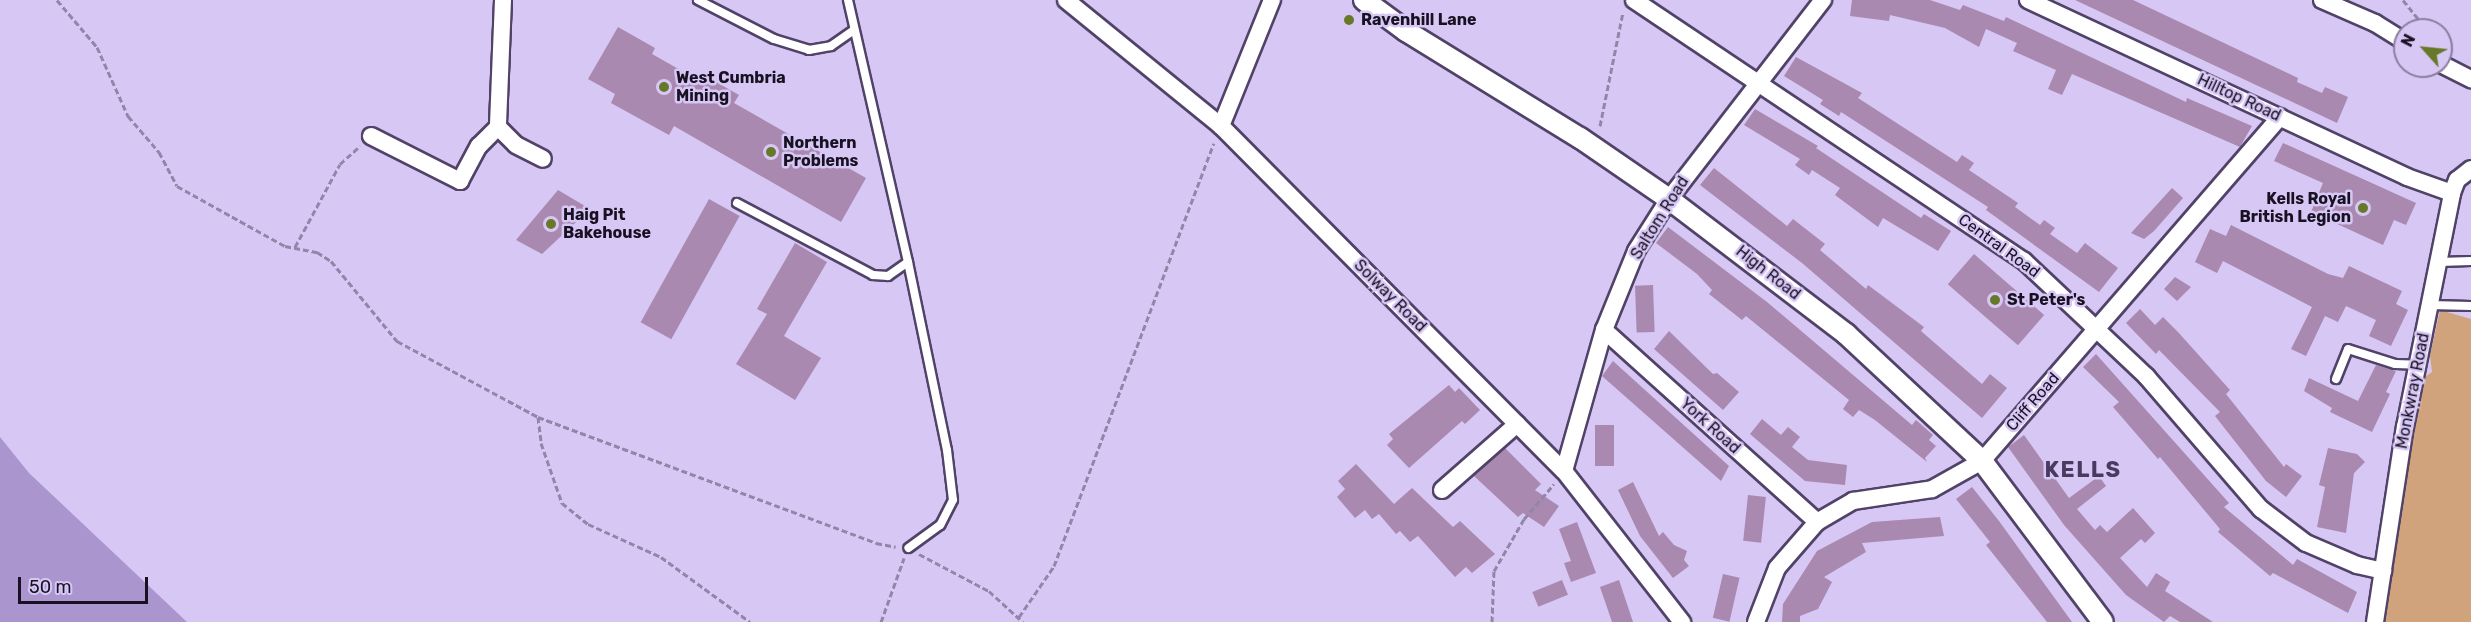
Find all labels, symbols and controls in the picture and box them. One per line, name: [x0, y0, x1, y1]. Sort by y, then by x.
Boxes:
place label: Ravenhill Lane: [1361, 10, 1477, 30]
marker: Ravenhill Lane: [1342, 13, 1356, 27]
north arrow: [2393, 18, 2453, 78]
text: N: [2397, 31, 2419, 50]
place label: West Cumbria Mining: [676, 68, 786, 106]
street label: Hilltop Road: [2194, 70, 2284, 126]
marker: West Cumbria Mining: [657, 80, 671, 94]
place label: Northern Problems: [783, 133, 858, 171]
marker: Northern Problems: [764, 145, 778, 159]
street label: Saltom Road: [1627, 173, 1693, 263]
place label: Kells Royal British Legion: [2239, 189, 2351, 227]
marker: Kells Royal British Legion: [2356, 201, 2370, 215]
place label: Haig Pit Bakehouse: [563, 205, 651, 243]
street label: Central Road: [1955, 210, 2043, 282]
marker: Haig Pit Bakehouse: [544, 217, 558, 231]
street label: High Road: [1732, 242, 1804, 304]
street label: Solway Road: [1350, 256, 1430, 336]
place label: St Peter's: [2007, 290, 2085, 310]
marker: St Peter's: [1988, 293, 2002, 307]
street label: Monkwray Road: [2392, 331, 2434, 451]
street label: Cliff Road: [2002, 369, 2064, 435]
street label: York Road: [1676, 394, 1744, 458]
district label: KELLS: [2045, 457, 2121, 483]
scale bar: [21, 565, 152, 603]
text: 50 m: [29, 576, 72, 598]

